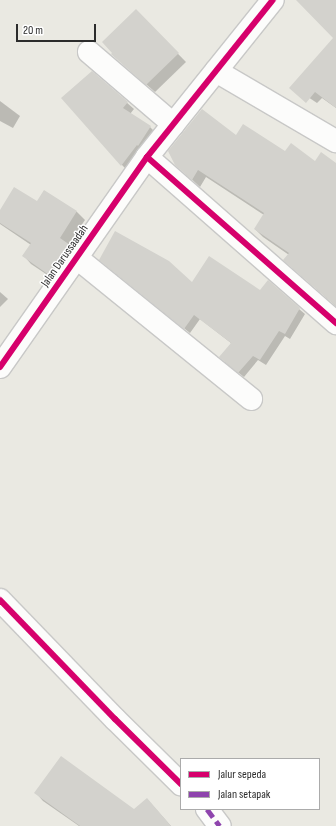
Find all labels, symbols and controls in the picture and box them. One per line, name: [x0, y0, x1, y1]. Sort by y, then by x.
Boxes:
scale bar: [18, 16, 98, 42]
text: 20 m: [23, 23, 43, 38]
street label: Jalan Darussaadah: [38, 222, 92, 290]
legend: [180, 758, 320, 810]
text: Jalur sepeda: [218, 767, 266, 782]
text: Jalan setapak: [218, 787, 270, 802]

